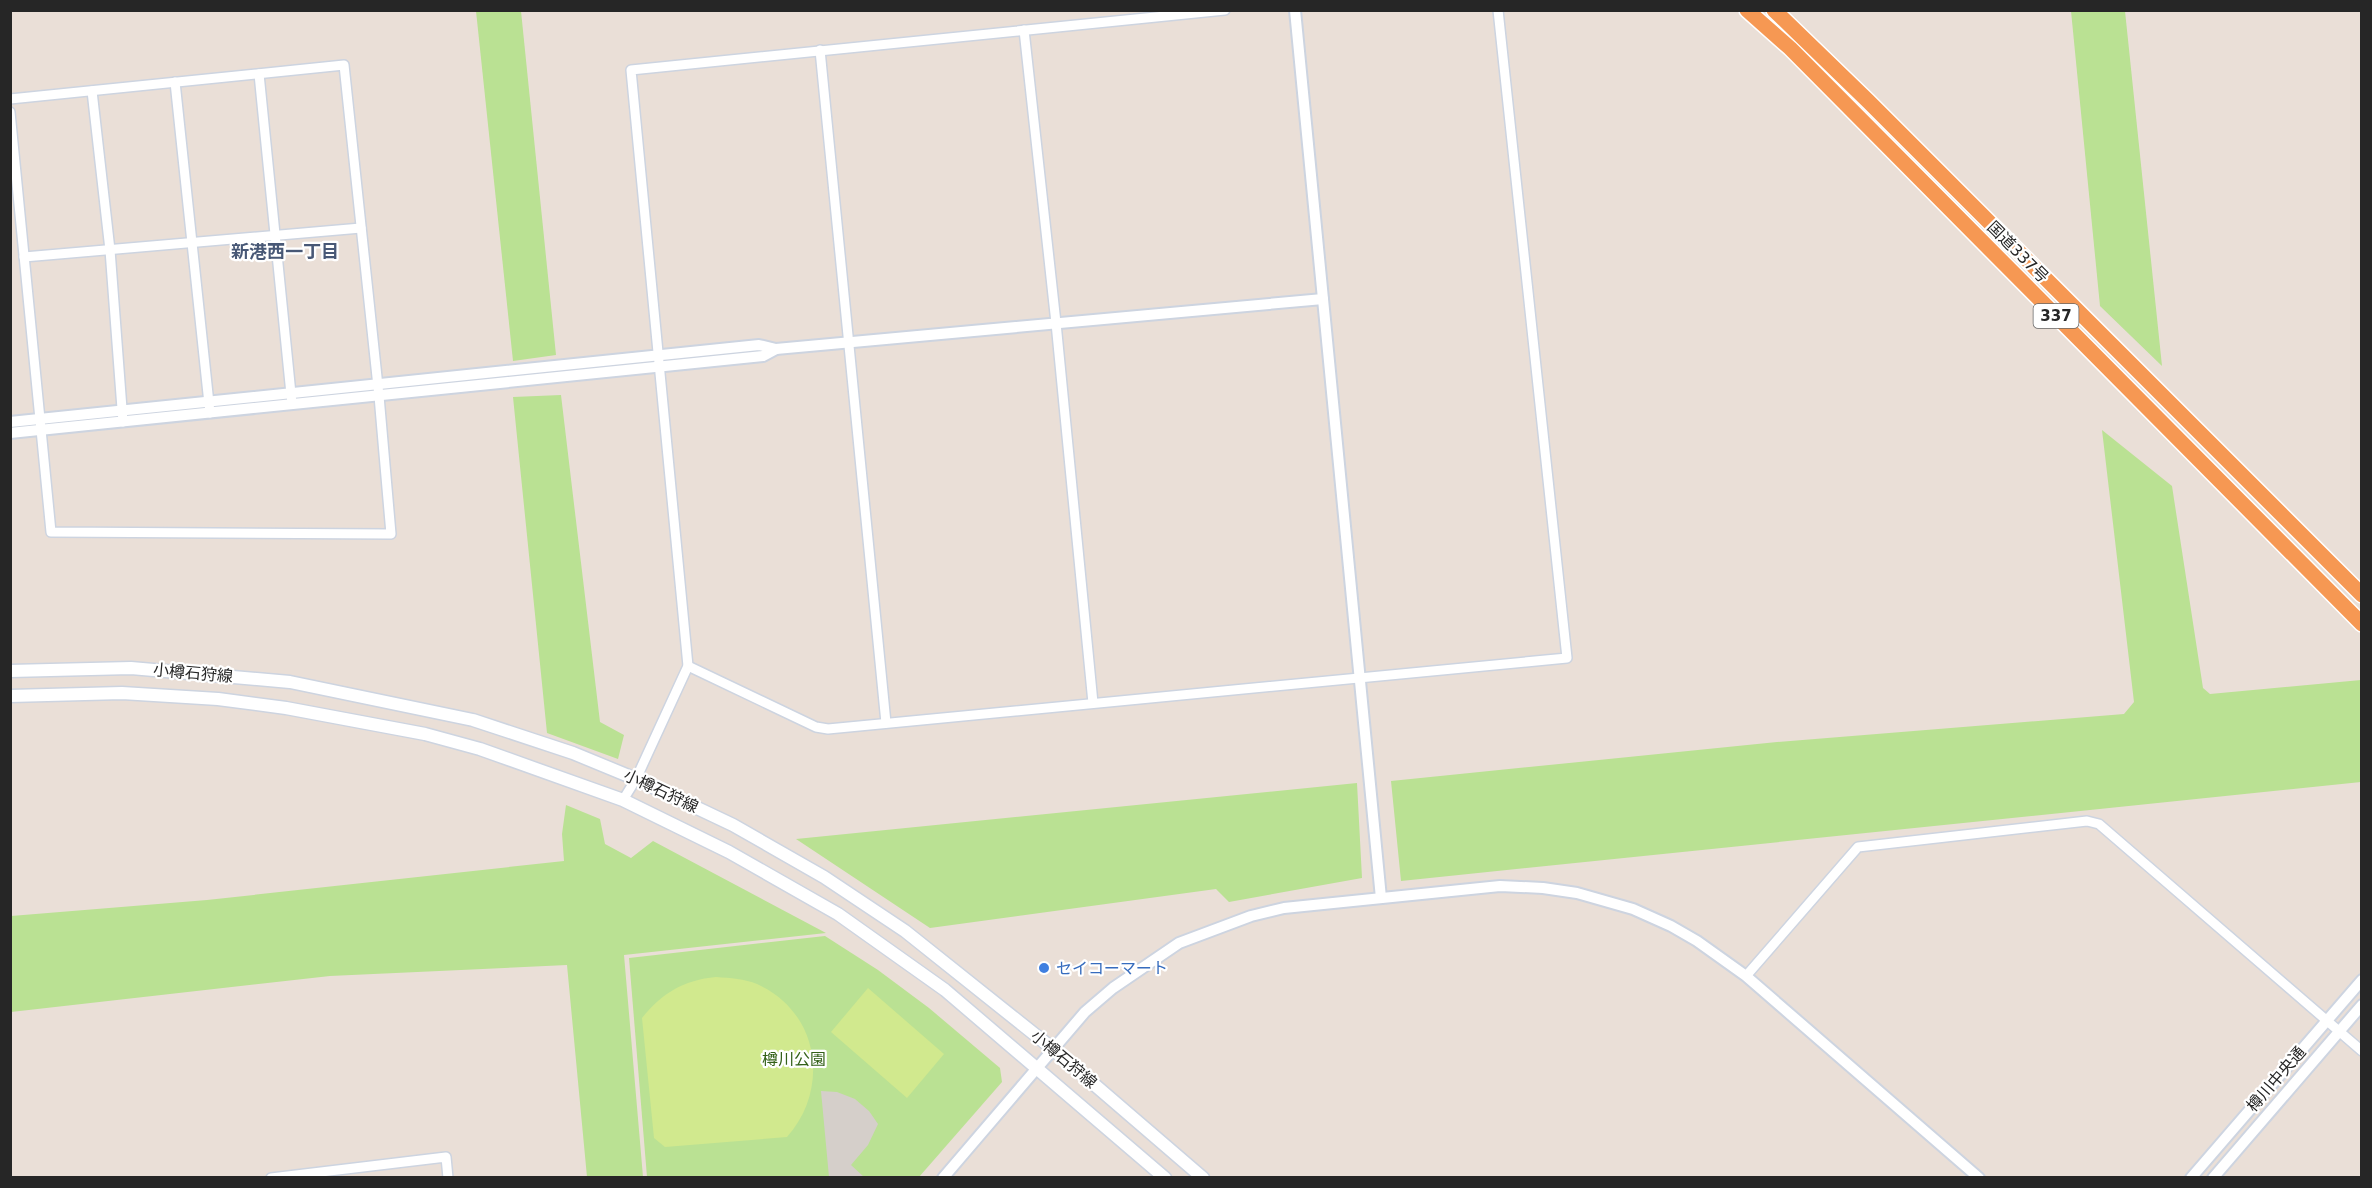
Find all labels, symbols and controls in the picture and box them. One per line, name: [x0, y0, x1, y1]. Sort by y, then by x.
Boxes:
street label: 国道337号: [1984, 218, 2052, 286]
district label: 新港西一丁目: [231, 241, 339, 262]
road number: 337: [2034, 304, 2078, 328]
street label: 小樽石狩線: [152, 660, 234, 686]
street label: 小樽石狩線: [621, 765, 701, 817]
place label: セイコーマート: [1056, 959, 1168, 978]
marker: セイコーマート: [1037, 961, 1051, 975]
street label: 小樽石狩線: [1027, 1026, 1101, 1092]
street label: 樽川中央通: [2243, 1043, 2309, 1115]
park label: 樽川公園: [762, 1050, 826, 1069]

